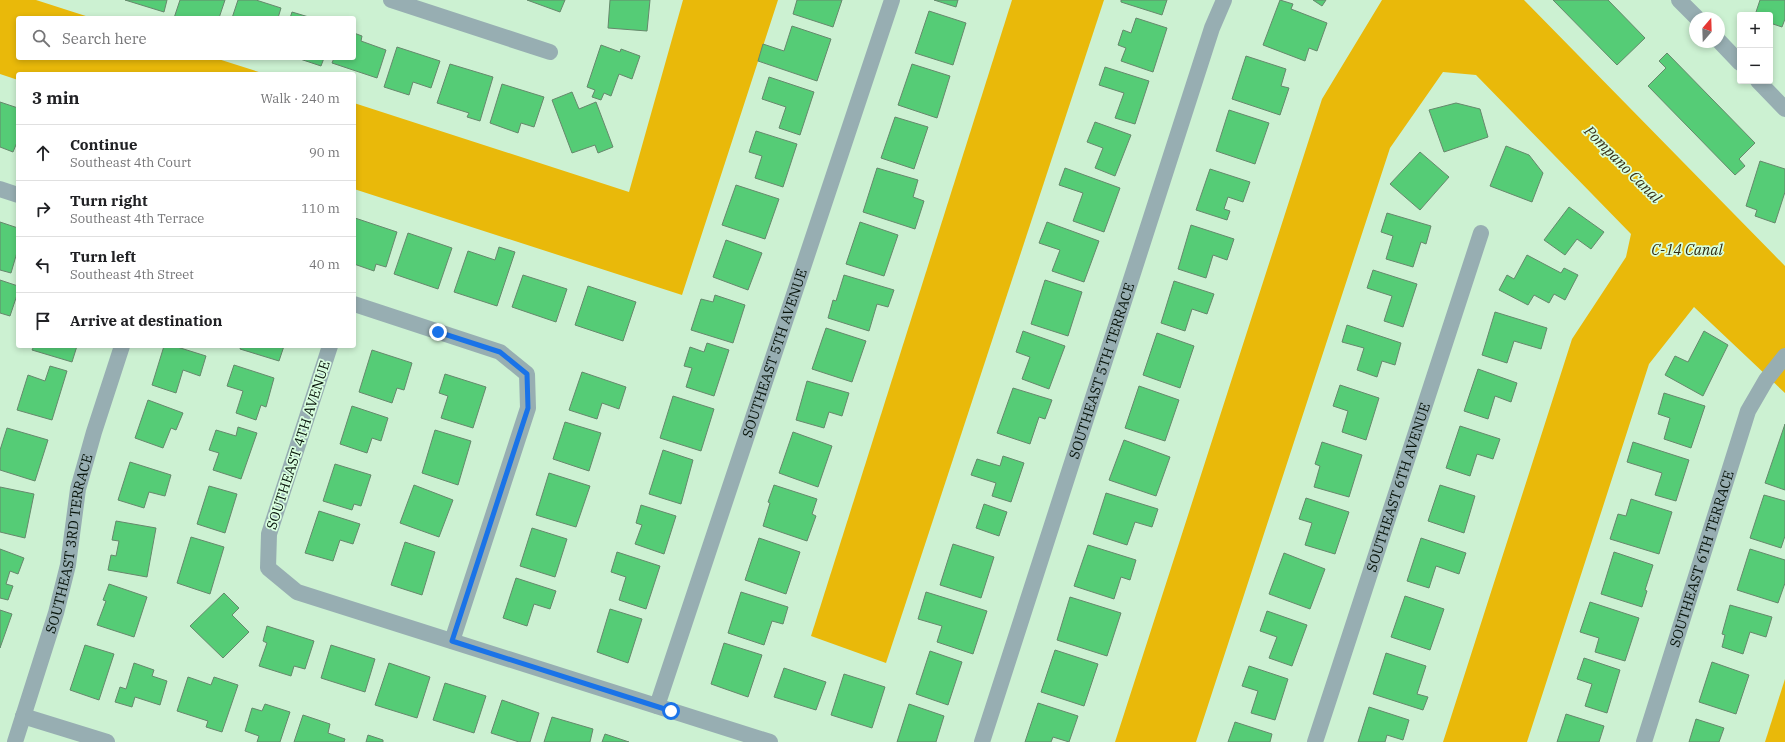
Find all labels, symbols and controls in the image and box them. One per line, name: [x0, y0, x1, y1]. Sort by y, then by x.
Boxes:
north arrow: [1689, 12, 1725, 48]
map controls: [1737, 12, 1773, 84]
button: +: [1737, 12, 1773, 48]
search box: [16, 16, 356, 60]
icon: search: [30, 27, 52, 49]
text: Search here: [62, 29, 147, 48]
button: −: [1737, 48, 1773, 84]
text: 3 min: [32, 87, 80, 109]
text: Walk · 240 m: [261, 90, 340, 107]
water label: Pompano Canal: [1580, 121, 1666, 207]
text: Continue: [70, 135, 137, 154]
icon: ahead: [32, 142, 54, 164]
text: 90 m: [309, 144, 340, 161]
text: Southeast 4th Court: [70, 154, 191, 171]
text: Turn right: [70, 191, 148, 210]
icon: right: [32, 198, 54, 220]
text: 110 m: [301, 200, 340, 217]
text: Southeast 4th Terrace: [70, 210, 204, 227]
water label: C-14 Canal: [1651, 240, 1723, 259]
text: Turn left: [70, 247, 136, 266]
icon: left: [32, 254, 54, 276]
text: 40 m: [309, 256, 340, 273]
text: Southeast 4th Street: [70, 266, 194, 283]
street label: SOUTHEAST 5TH AVENUE: [738, 266, 811, 440]
street label: SOUTHEAST 5TH TERRACE: [1065, 280, 1138, 461]
icon: arrive: [32, 310, 54, 332]
text: Arrive at destination: [70, 311, 222, 330]
route end: [429, 323, 447, 341]
street label: SOUTHEAST 4TH AVENUE: [262, 358, 334, 532]
street label: SOUTHEAST 6TH AVENUE: [1362, 400, 1434, 574]
street label: SOUTHEAST 3RD TERRACE: [41, 452, 96, 636]
street label: SOUTHEAST 6TH TERRACE: [1665, 468, 1738, 649]
route start: [662, 702, 680, 720]

